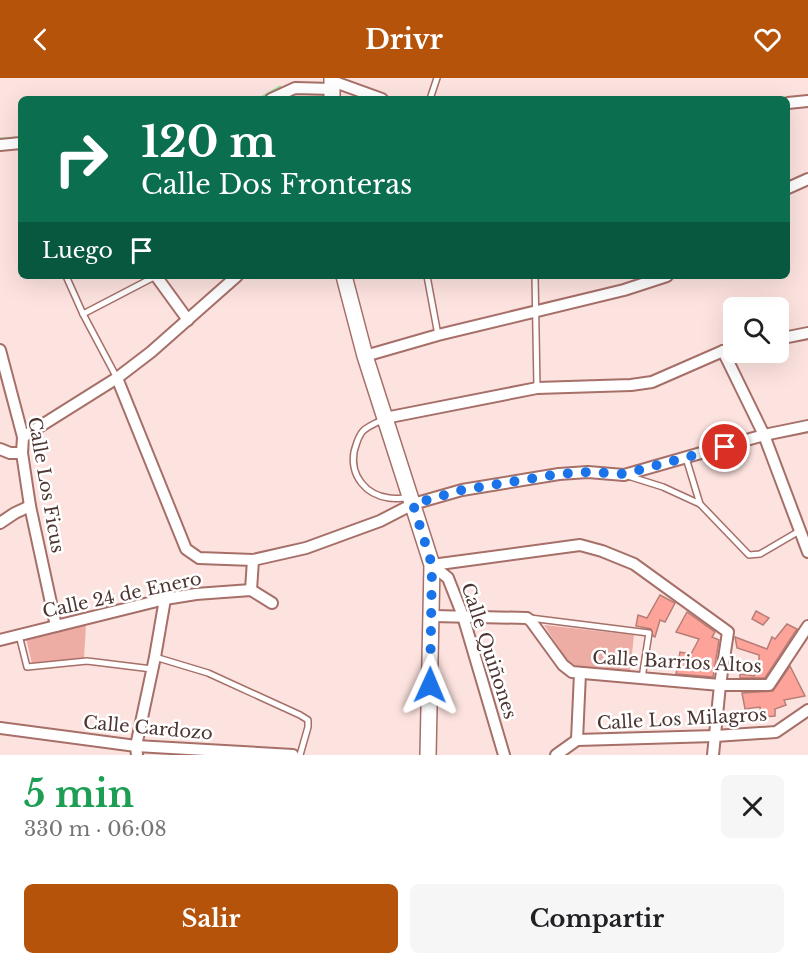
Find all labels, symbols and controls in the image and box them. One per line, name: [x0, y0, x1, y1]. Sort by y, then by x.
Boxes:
icon: back: [24, 23, 57, 56]
text: Drivr: [365, 23, 443, 56]
icon: heart: [751, 23, 784, 56]
text: 120 m: [141, 116, 276, 168]
icon: right: [42, 120, 120, 198]
text: Calle Dos Fronteras: [141, 168, 412, 201]
icon: arrive: [125, 234, 158, 267]
text: Luego: [42, 237, 113, 264]
map controls: [723, 297, 789, 363]
button: search: [723, 297, 789, 363]
street label: Calle Los Ficus: [23, 415, 69, 555]
pin: [699, 421, 750, 472]
icon: arrive: [708, 430, 741, 463]
street label: Calle 24 de Enero: [41, 567, 203, 623]
street label: Calle Quiñones: [457, 580, 521, 722]
street label: Calle Barrios Altos: [592, 647, 762, 677]
position arrow: [398, 653, 462, 717]
street label: Calle Los Milagros: [596, 704, 768, 734]
street label: Calle Cardozo: [82, 711, 214, 745]
text: 5 min: [24, 772, 134, 817]
button: close: [721, 775, 784, 838]
text: 330 m · 06:08: [24, 817, 167, 841]
button: Salir: [24, 884, 398, 953]
button: Compartir: [410, 884, 784, 953]

